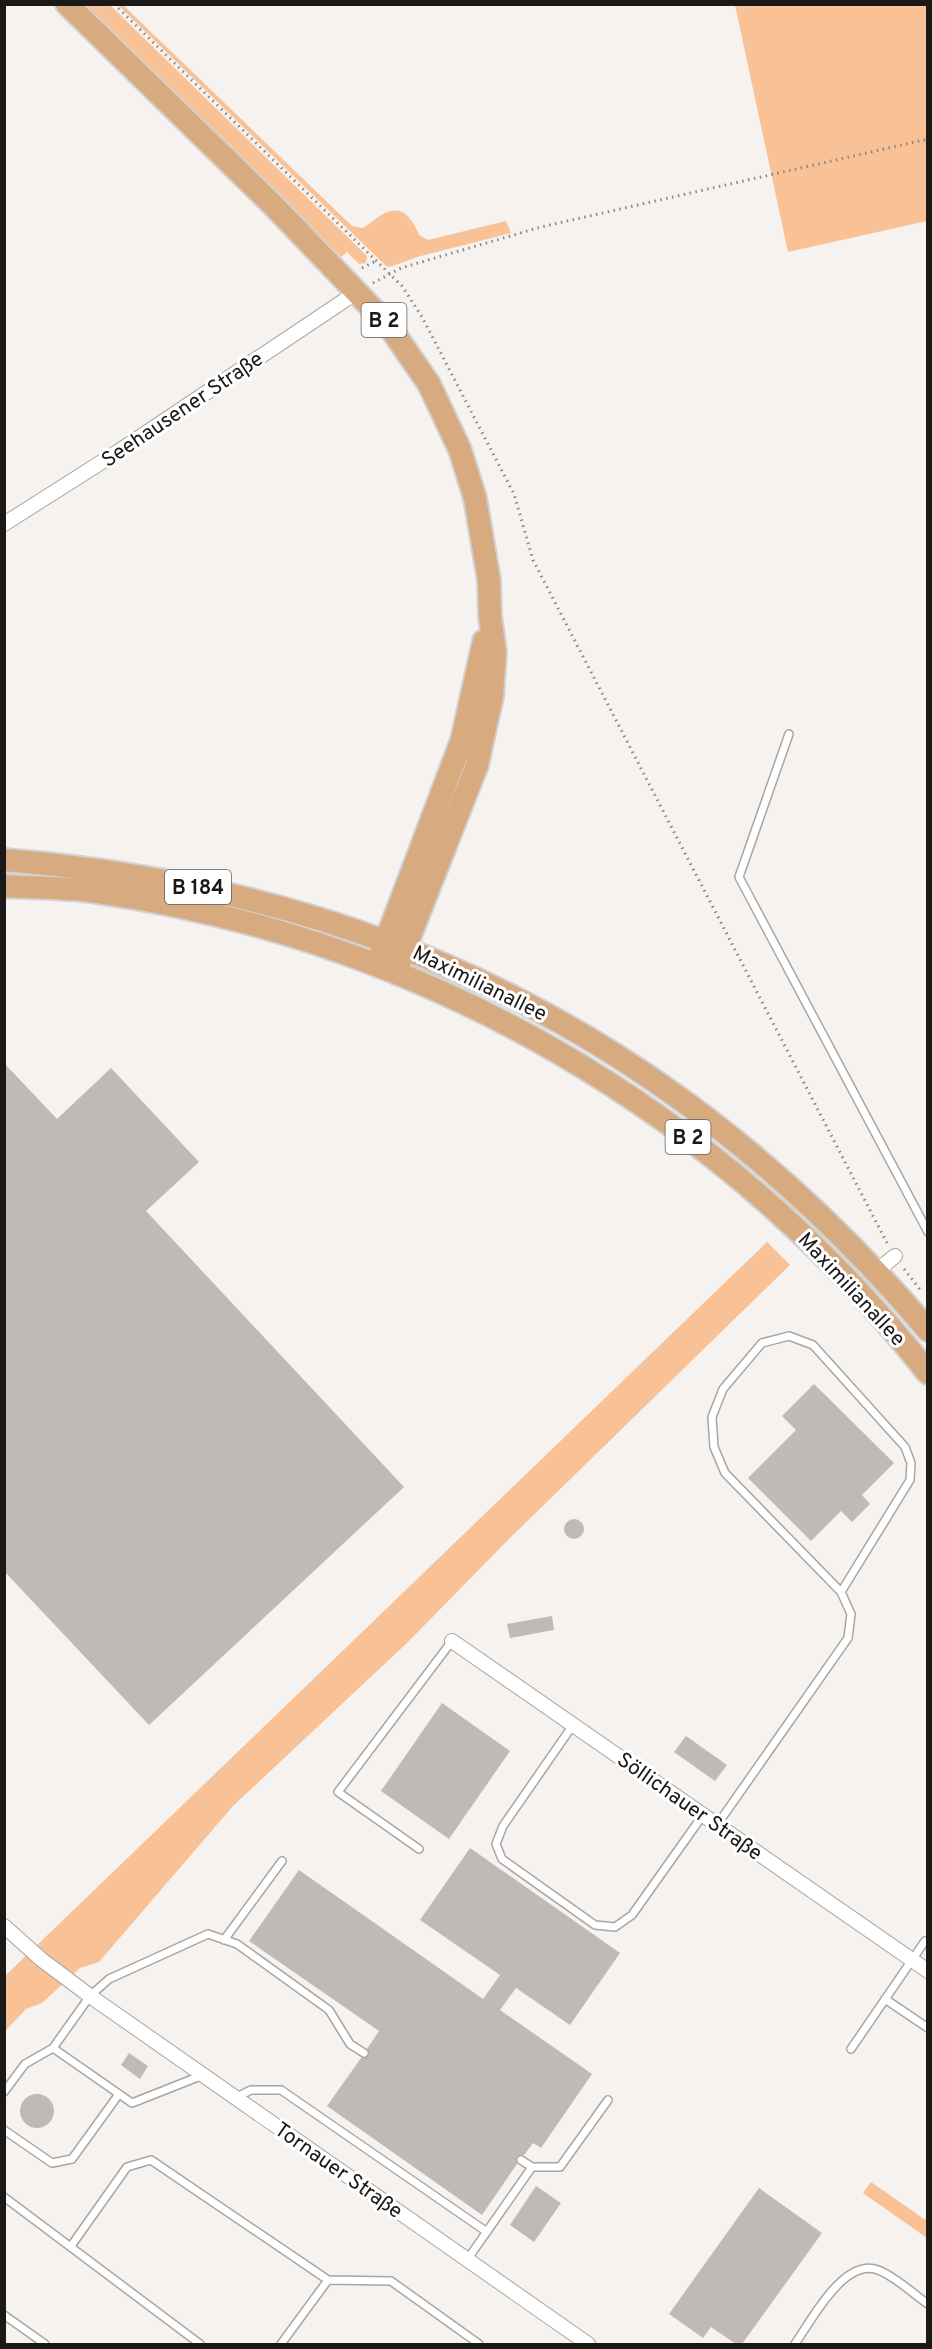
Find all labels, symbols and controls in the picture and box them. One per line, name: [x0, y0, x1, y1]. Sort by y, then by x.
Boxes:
road number: B 2: [362, 303, 406, 337]
street label: Seehausener Straße: [97, 346, 269, 474]
road number: B 184: [165, 870, 231, 904]
street label: Maximilianallee: [408, 940, 551, 1028]
road number: B 2: [666, 1120, 710, 1154]
street label: Maximilianallee: [791, 1227, 911, 1353]
street label: Söllichauer Straße: [611, 1747, 767, 1867]
street label: Tornauer Straße: [269, 2117, 408, 2225]

